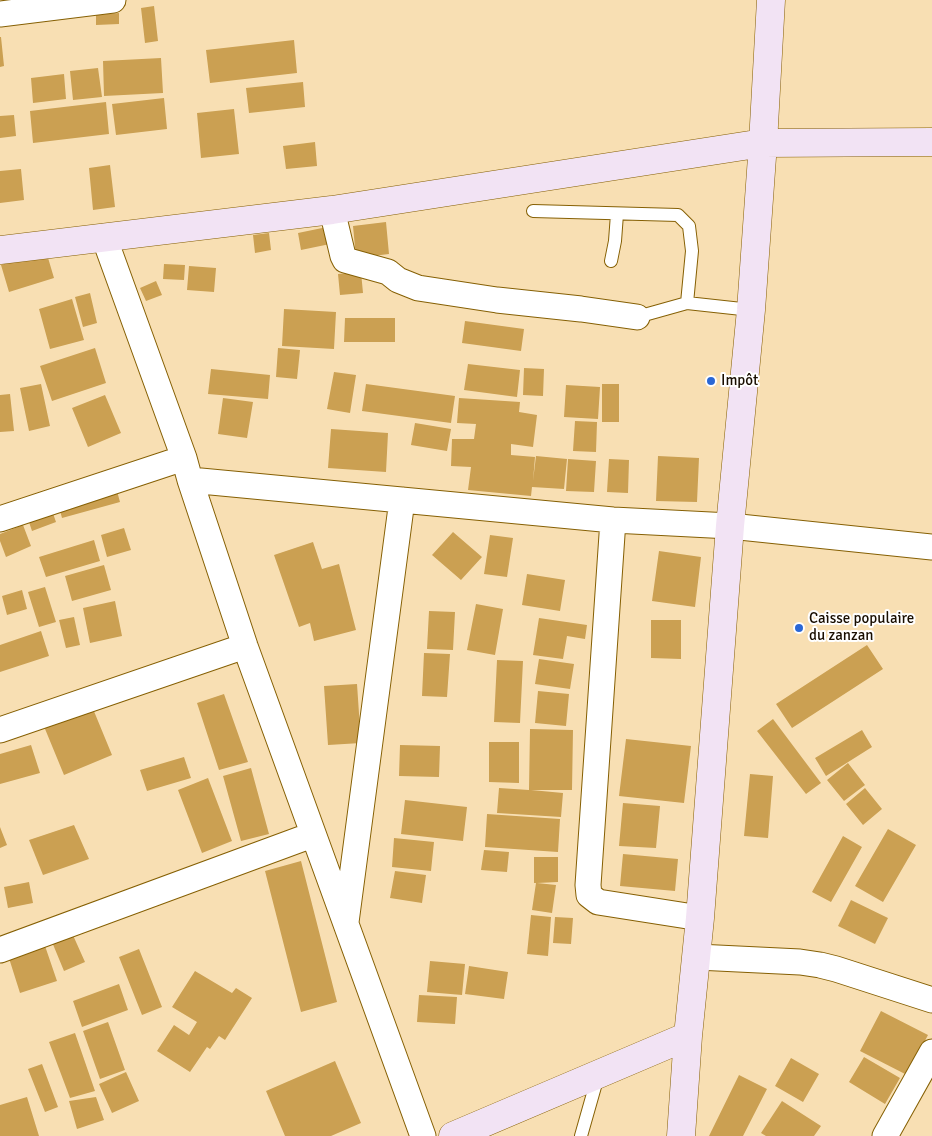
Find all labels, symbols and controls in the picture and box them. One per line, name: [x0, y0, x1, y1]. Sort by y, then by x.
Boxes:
place label: Impôt: [721, 372, 758, 390]
marker: Impôt: [705, 375, 717, 387]
place label: Caisse populaire du zanzan: [809, 610, 914, 645]
marker: Caisse populaire du zanzan: [793, 622, 805, 634]

